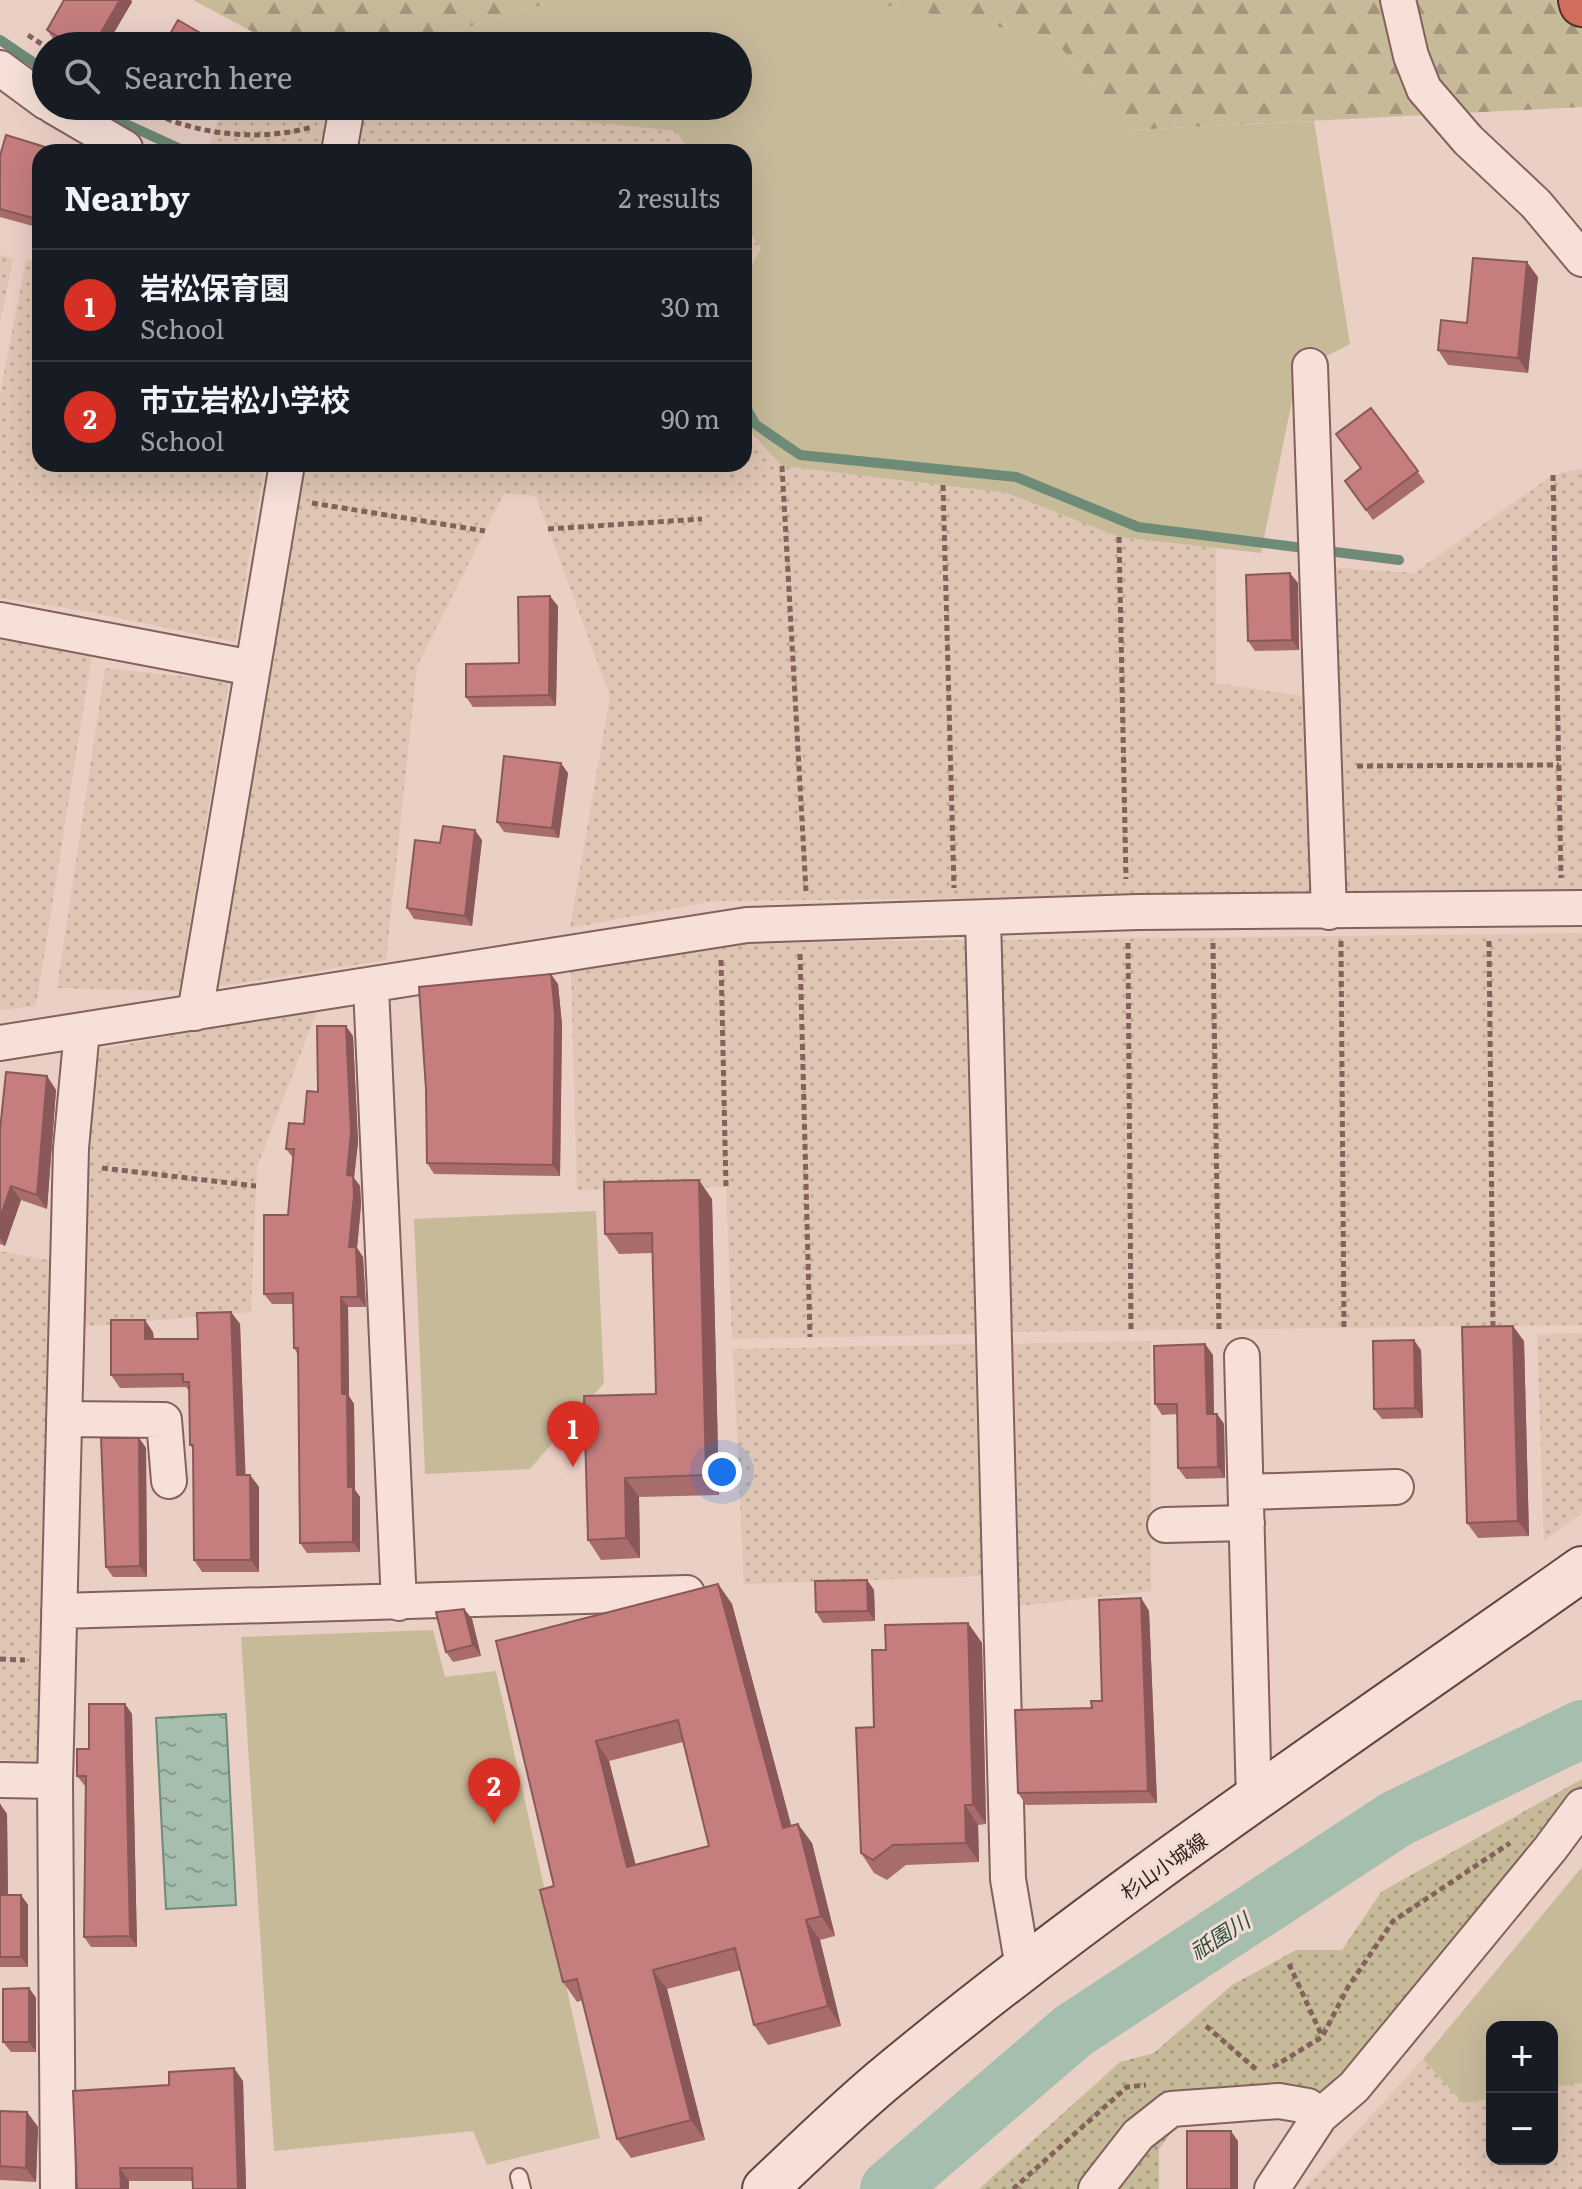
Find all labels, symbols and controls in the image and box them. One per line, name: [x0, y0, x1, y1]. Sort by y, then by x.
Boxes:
search box: [32, 32, 752, 120]
icon: search: [60, 54, 104, 98]
text: Search here: [124, 54, 292, 98]
text: Nearby: [64, 171, 190, 221]
text: 2 results: [618, 177, 720, 216]
text: 岩松保育園: [140, 264, 290, 308]
text: 1: [85, 286, 95, 325]
text: 30 m: [660, 286, 720, 325]
text: School: [140, 308, 224, 347]
text: 市立岩松小学校: [140, 376, 350, 420]
text: 2: [83, 398, 97, 437]
text: 90 m: [661, 398, 720, 437]
text: School: [140, 420, 224, 459]
pin: 1: [547, 1401, 599, 1467]
your location: [702, 1452, 742, 1492]
pin: 2: [468, 1758, 520, 1824]
street label: 杉山小城線: [1113, 1824, 1213, 1906]
water label: 祇園川: [1182, 1902, 1257, 1967]
map controls: [1486, 2021, 1558, 2165]
button: +: [1486, 2021, 1558, 2093]
button: −: [1486, 2093, 1558, 2165]

